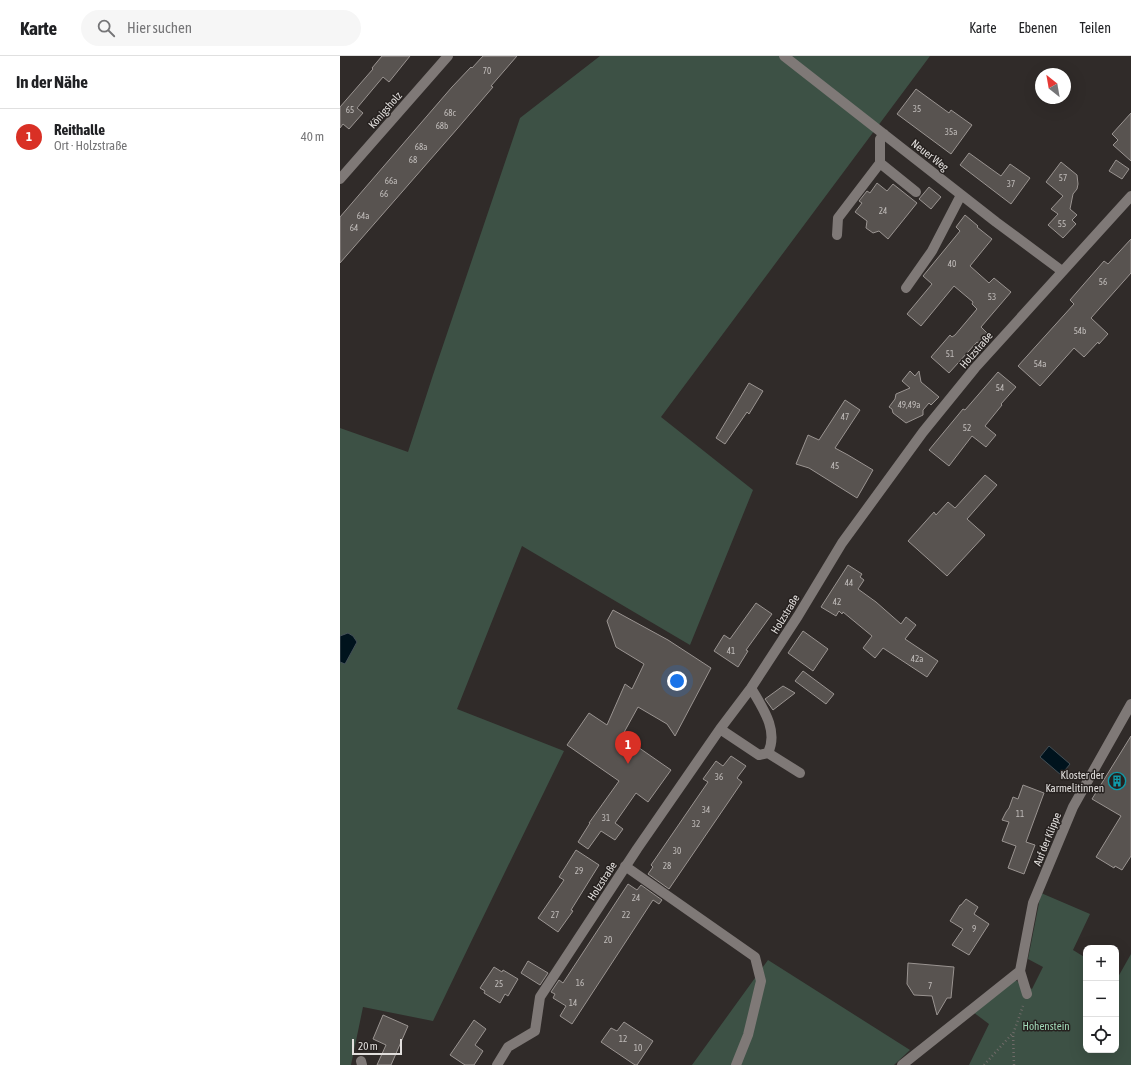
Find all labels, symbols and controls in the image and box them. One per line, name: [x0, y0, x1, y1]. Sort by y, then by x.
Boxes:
search box: [81, 10, 361, 46]
text: Karte: [20, 17, 57, 39]
icon: search: [95, 17, 117, 39]
text: Hier suchen: [127, 19, 192, 36]
text: Karte: [969, 20, 996, 36]
text: Ebenen: [1018, 20, 1057, 36]
text: Teilen: [1079, 20, 1111, 36]
house number: 70: [483, 66, 491, 76]
north arrow: [1035, 68, 1071, 104]
text: In der Nähe: [16, 72, 88, 92]
street label: Königsholz: [366, 89, 404, 131]
house number: 35: [913, 104, 921, 114]
house number: 65: [346, 105, 354, 115]
house number: 68c: [444, 108, 457, 118]
text: Reithalle: [54, 121, 105, 138]
house number: 68b: [436, 121, 448, 131]
house number: 35a: [945, 127, 957, 137]
text: 1: [26, 129, 32, 144]
text: 40 m: [301, 129, 324, 144]
street label: Neuer Weg: [909, 137, 951, 173]
text: Ort · Holzstraße: [54, 138, 127, 153]
house number: 68a: [415, 142, 427, 152]
house number: 68: [409, 155, 417, 165]
house number: 57: [1059, 173, 1067, 183]
house number: 66a: [385, 176, 397, 186]
house number: 37: [1007, 179, 1015, 189]
house number: 66: [380, 189, 388, 199]
house number: 24: [879, 206, 887, 216]
house number: 64a: [357, 211, 369, 221]
house number: 55: [1058, 219, 1066, 229]
house number: 64: [350, 223, 358, 233]
house number: 40: [948, 259, 956, 269]
house number: 56: [1099, 277, 1107, 287]
house number: 53: [988, 292, 996, 302]
house number: 54b: [1074, 326, 1086, 336]
street label: Holzstraße: [957, 330, 995, 370]
house number: 51: [946, 349, 954, 359]
house number: 54a: [1034, 359, 1046, 369]
house number: 54: [996, 383, 1004, 393]
house number: 49,49a: [898, 400, 920, 410]
house number: 47: [841, 412, 849, 422]
house number: 52: [963, 423, 971, 433]
house number: 45: [831, 461, 839, 471]
house number: 44: [845, 578, 853, 588]
street label: Holzstraße: [768, 592, 802, 636]
house number: 42: [833, 597, 841, 607]
house number: 41: [727, 646, 735, 656]
house number: 42a: [911, 654, 923, 664]
your location: [667, 671, 687, 691]
pin: 1: [615, 731, 641, 764]
place label: Kloster der Karmelitinnen: [1045, 769, 1105, 794]
building icon: Kloster der Karmelitinnen: [1107, 771, 1127, 791]
house number: 36: [715, 772, 723, 782]
house number: 34: [702, 805, 710, 815]
house number: 11: [1016, 809, 1024, 819]
street label: Auf der Klippe: [1031, 811, 1063, 867]
house number: 31: [602, 813, 610, 823]
house number: 32: [692, 819, 700, 829]
house number: 30: [673, 846, 681, 856]
street label: Holzstraße: [585, 859, 619, 903]
house number: 28: [663, 861, 671, 871]
house number: 29: [575, 866, 583, 876]
house number: 24: [632, 893, 640, 903]
house number: 27: [551, 910, 559, 920]
house number: 22: [622, 910, 630, 920]
house number: 9: [972, 924, 976, 934]
house number: 20: [604, 935, 612, 945]
map controls: [1083, 945, 1119, 1053]
button: +: [1083, 945, 1119, 981]
house number: 16: [576, 978, 584, 988]
house number: 25: [495, 979, 503, 989]
house number: 7: [928, 981, 932, 991]
button: −: [1083, 981, 1119, 1017]
house number: 14: [569, 998, 577, 1008]
button: locate: [1083, 1017, 1119, 1053]
park label: Hohenstein: [1022, 1020, 1070, 1032]
house number: 12: [619, 1034, 627, 1044]
scale bar: [352, 1037, 402, 1056]
text: 20 m: [358, 1040, 378, 1052]
house number: 10: [634, 1043, 642, 1053]

